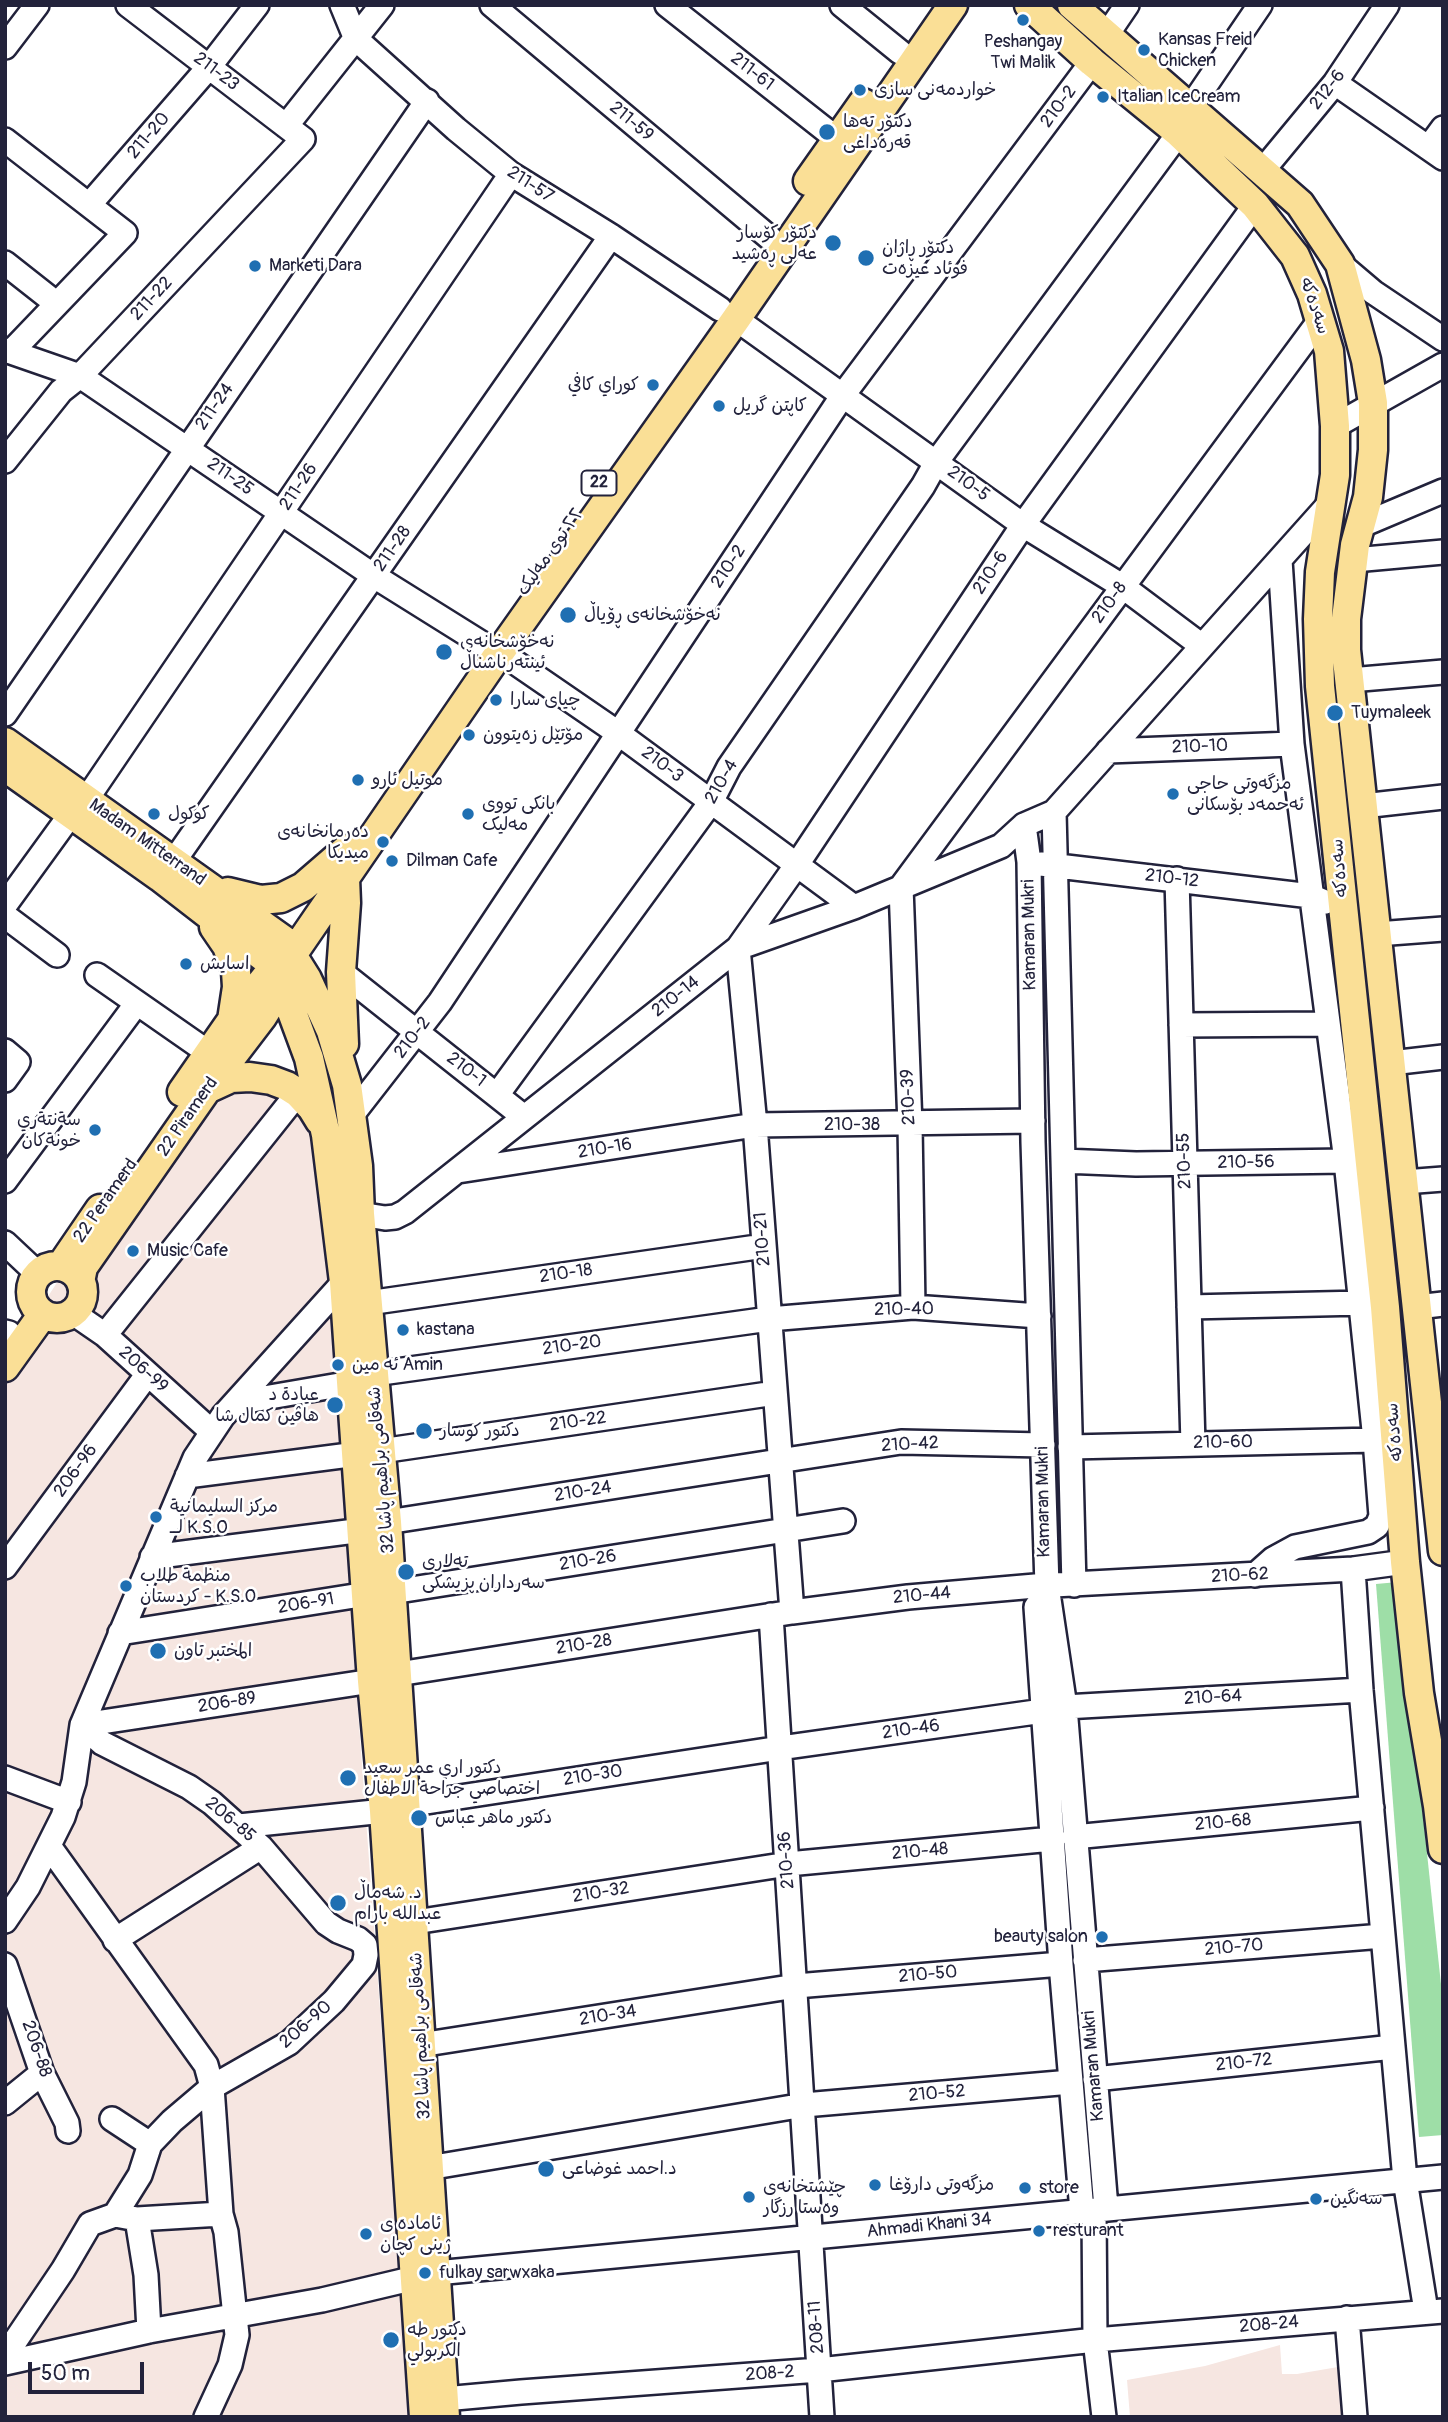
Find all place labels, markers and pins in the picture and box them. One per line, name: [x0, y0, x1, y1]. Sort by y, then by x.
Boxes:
marker: Peshangay Twi Malik: [1015, 12, 1031, 28]
place label: Kansas Freid Chicken: [1158, 29, 1253, 72]
place label: Peshangay Twi Malik: [984, 31, 1062, 74]
marker: Kansas Freid Chicken: [1136, 42, 1152, 58]
place label: خواردمەنی سازی: [874, 79, 996, 101]
marker: خواردمەنی سازی: [852, 82, 868, 98]
place label: Italian IceCream: [1117, 86, 1240, 108]
marker: Italian IceCream: [1095, 89, 1111, 105]
place label: دکتۆر تەها قەرەداغی: [843, 111, 912, 154]
marker: دکتۆر تەها قەرەداغی: [817, 122, 837, 142]
place label: دکتۆر کۆسار عەلی ڕەشید: [732, 222, 817, 264]
marker: دکتۆر کۆسار عەلی ڕەشید: [823, 233, 843, 253]
place label: دکتۆر ڕاژان فوئاد عیزەت: [882, 237, 968, 280]
marker: دکتۆر ڕاژان فوئاد عیزەت: [856, 248, 876, 268]
place label: Marketi Dara: [269, 255, 362, 277]
marker: Marketi Dara: [247, 258, 263, 274]
place label: كوراي كافي: [568, 374, 639, 396]
marker: كوراي كافي: [645, 377, 661, 393]
place label: کاپتن گریل: [733, 395, 807, 417]
marker: کاپتن گریل: [711, 398, 727, 414]
place label: نەخۆشخانەی ڕۆیاڵ: [584, 604, 721, 626]
marker: نەخۆشخانەی ڕۆیاڵ: [558, 605, 578, 625]
place label: نەخۆشخانەی ئینتەرناشناڵ: [460, 631, 554, 674]
marker: نەخۆشخانەی ئینتەرناشناڵ: [434, 642, 454, 662]
place label: چیای سارا: [510, 689, 581, 711]
marker: چیای سارا: [488, 692, 504, 708]
place label: Tuymaleek: [1351, 702, 1431, 724]
marker: Tuymaleek: [1325, 703, 1345, 723]
place label: مۆتێل زەیتوون: [483, 724, 583, 746]
marker: مۆتێل زەیتوون: [461, 727, 477, 743]
place label: موتیل ئارو: [372, 769, 443, 791]
marker: موتیل ئارو: [350, 772, 366, 788]
place label: مزگەوتی حاجی ئەحمەد بۆسکانی: [1187, 773, 1304, 816]
marker: مزگەوتی حاجی ئەحمەد بۆسکانی: [1165, 786, 1181, 802]
place label: بانکی تووی مه‌لیک: [482, 793, 556, 836]
place label: کوکول: [168, 803, 210, 825]
marker: کوکول: [146, 806, 162, 822]
marker: بانکی تووی مه‌لیک: [460, 806, 476, 822]
place label: دەرمانخانەی میدیکا: [277, 821, 369, 864]
marker: دەرمانخانەی میدیکا: [375, 834, 391, 850]
place label: Dilman Cafe: [406, 850, 497, 872]
marker: Dilman Cafe: [384, 853, 400, 869]
place label: اسايش: [200, 953, 249, 975]
marker: اسايش: [178, 956, 194, 972]
place label: سةنتةري خونةكان: [17, 1109, 81, 1152]
marker: سةنتةري خونةكان: [87, 1122, 103, 1138]
place label: Music Cafe: [147, 1240, 228, 1262]
marker: Music Cafe: [125, 1243, 141, 1259]
place label: kastana: [417, 1319, 475, 1341]
marker: kastana: [395, 1322, 411, 1338]
place label: ئه مین Amin: [352, 1354, 443, 1376]
marker: ئه مین Amin: [330, 1357, 346, 1373]
place label: عيادة د هاڤین کمال شا: [215, 1384, 319, 1426]
marker: عيادة د هاڤین کمال شا: [325, 1395, 345, 1415]
place label: دكتور كوسار: [440, 1420, 520, 1442]
marker: دكتور كوسار: [414, 1421, 434, 1441]
place label: مرکز السلیمانیة لــ K.S.O: [170, 1496, 278, 1538]
marker: مرکز السلیمانیة لــ K.S.O: [148, 1509, 164, 1525]
place label: تەلاری سەرداران پزیشکی: [422, 1551, 545, 1594]
marker: تەلاری سەرداران پزیشکی: [396, 1562, 416, 1582]
place label: منظمة طلاب كردستان - K.S.O: [140, 1565, 256, 1608]
marker: منظمة طلاب كردستان - K.S.O: [118, 1578, 134, 1594]
place label: المختبر تاون: [174, 1640, 252, 1662]
marker: المختبر تاون: [148, 1641, 168, 1661]
place label: دكتور اري عمر سعيد اختصاصي جراحة الاطفال: [364, 1757, 540, 1800]
marker: دكتور اري عمر سعيد اختصاصي جراحة الاطفال: [338, 1768, 358, 1788]
place label: دكتور ماهر عباس: [435, 1807, 552, 1829]
marker: دكتور ماهر عباس: [409, 1808, 429, 1828]
place label: د. شەماڵ عبداللە بارام: [354, 1882, 441, 1924]
marker: د. شەماڵ عبداللە بارام: [328, 1893, 348, 1913]
place label: beauty salon: [994, 1926, 1088, 1948]
marker: beauty salon: [1094, 1929, 1110, 1945]
place label: د.احمد غوضاعی: [562, 2158, 677, 2180]
marker: د.احمد غوضاعی: [536, 2159, 556, 2179]
place label: مزگەوتی دارۆغا: [889, 2174, 994, 2196]
place label: چێشتخانەی وەستا رزگار: [763, 2176, 846, 2218]
marker: مزگەوتی دارۆغا: [867, 2177, 883, 2193]
place label: store: [1039, 2177, 1079, 2199]
marker: store: [1017, 2180, 1033, 2196]
place label: سەنگین: [1330, 2188, 1383, 2210]
marker: چێشتخانەی وەستا رزگار: [741, 2189, 757, 2205]
marker: سەنگین: [1308, 2191, 1324, 2207]
place label: ئاماده ى ژينى كچان: [380, 2213, 451, 2256]
place label: resturant: [1053, 2220, 1124, 2242]
marker: resturant: [1031, 2223, 1047, 2239]
marker: ئاماده ى ژينى كچان: [358, 2226, 374, 2242]
place label: fulkay sarwxaka: [439, 2262, 555, 2284]
marker: fulkay sarwxaka: [417, 2265, 433, 2281]
place label: دكتور طه الكربولي: [407, 2319, 467, 2362]
marker: دكتور طه الكربولي: [381, 2330, 401, 2350]

